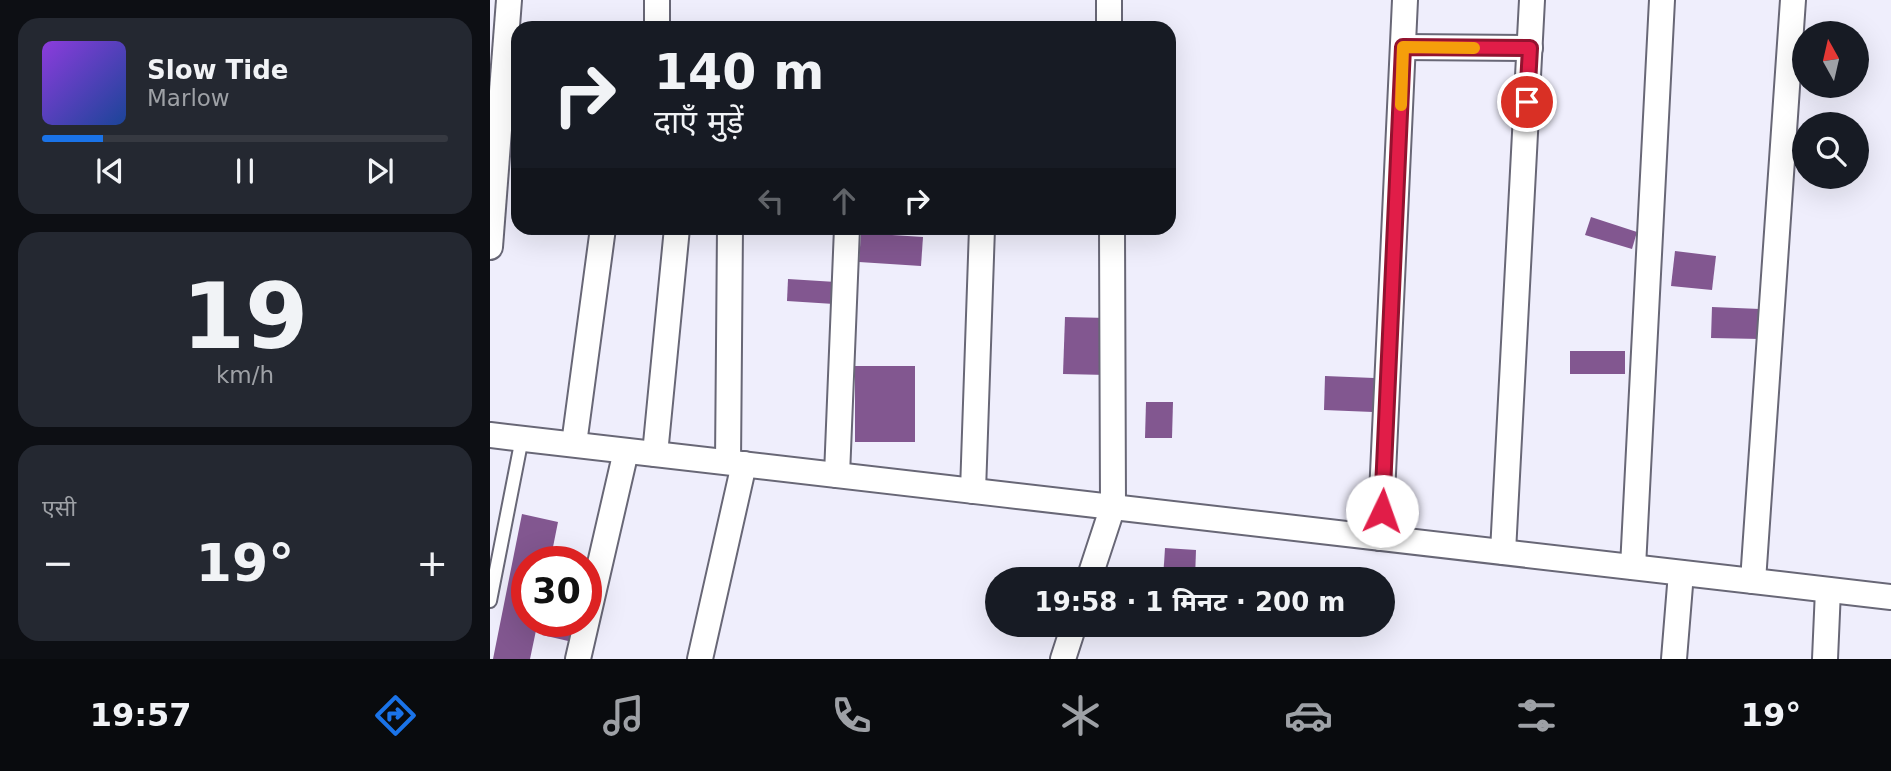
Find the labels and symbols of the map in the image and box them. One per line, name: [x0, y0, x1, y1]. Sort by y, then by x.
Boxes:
north arrow: [1792, 21, 1869, 98]
pin: [1497, 72, 1557, 132]
position arrow: [1345, 474, 1419, 548]
speed limit sign: 30: [511, 546, 602, 637]

